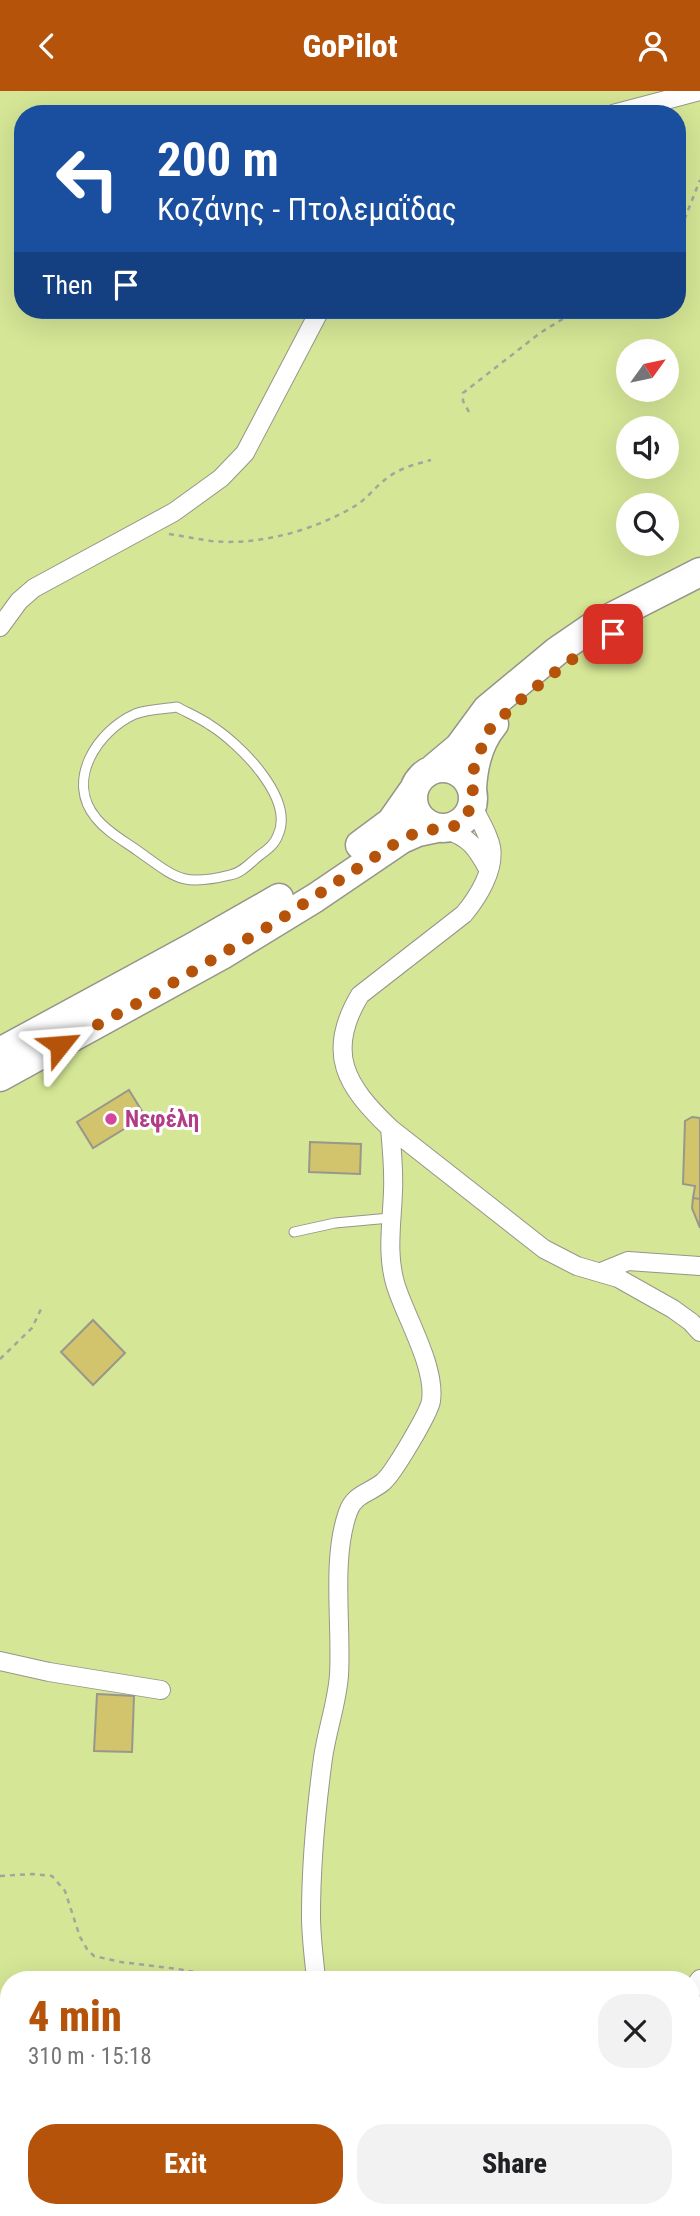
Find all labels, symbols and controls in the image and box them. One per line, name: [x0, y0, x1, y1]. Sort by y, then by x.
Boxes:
icon: back: [28, 27, 66, 65]
text: GoPilot: [302, 27, 398, 65]
icon: person: [634, 27, 672, 65]
text: 200 m: [157, 131, 279, 188]
icon: left: [42, 133, 133, 224]
text: Κοζάνης - Πτολεμαΐδας: [157, 190, 457, 228]
icon: arrive: [107, 266, 145, 304]
text: Then: [42, 270, 93, 300]
north arrow: [616, 339, 679, 403]
map controls: [616, 339, 679, 556]
button: sound: [616, 416, 679, 479]
button: search: [616, 493, 679, 556]
pin: [583, 604, 643, 664]
icon: arrive: [594, 615, 632, 653]
position arrow: [23, 1008, 97, 1082]
place label: Νεφέλη: [125, 1106, 199, 1133]
marker: Νεφέλη: [103, 1111, 119, 1127]
text: 4 min: [28, 1992, 122, 2041]
button: close: [598, 1994, 672, 2068]
text: 310 m · 15:18: [28, 2043, 152, 2070]
button: Exit: [28, 2124, 343, 2204]
button: Share: [357, 2124, 672, 2204]

